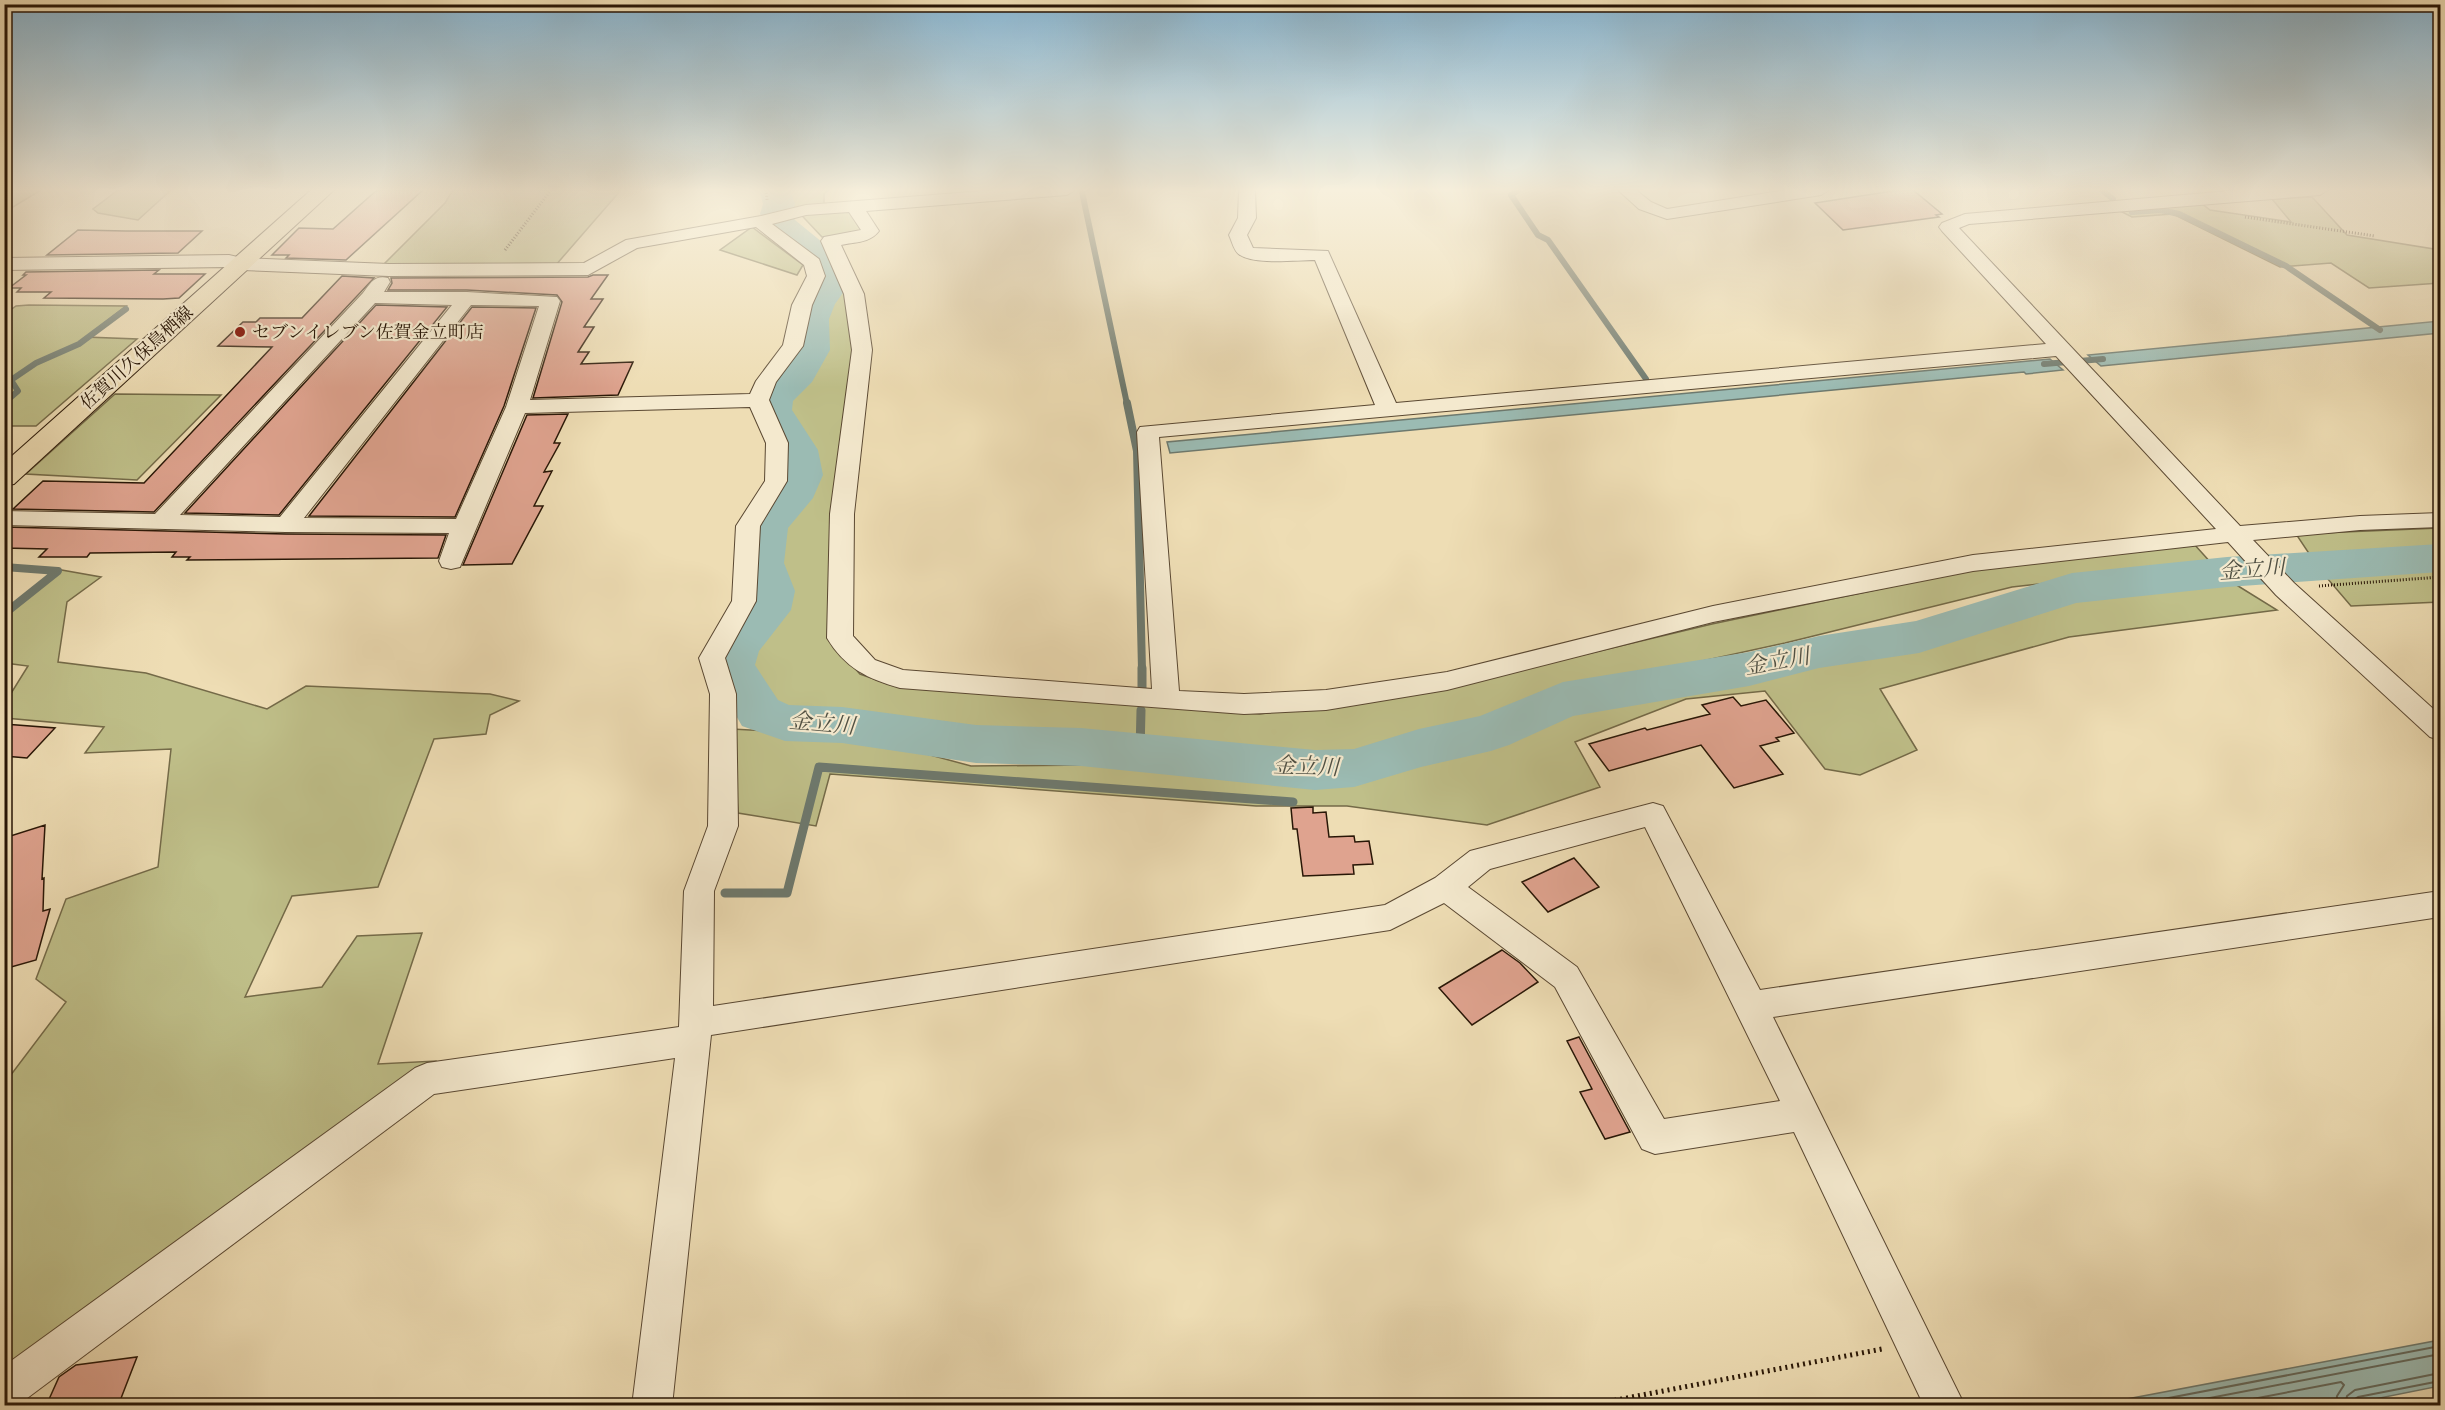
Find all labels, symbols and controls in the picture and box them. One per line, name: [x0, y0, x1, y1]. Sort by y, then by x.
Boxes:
street label: 佐賀川久保鳥栖線: [76, 301, 198, 415]
place label: セブンイレブン佐賀金立町店: [252, 321, 484, 344]
marker: セブンイレブン佐賀金立町店: [233, 325, 247, 339]
water label: 金立川: [2218, 554, 2288, 586]
water label: 金立川: [1742, 643, 1814, 681]
water label: 金立川: [788, 708, 858, 740]
water label: 金立川: [1273, 752, 1341, 782]

